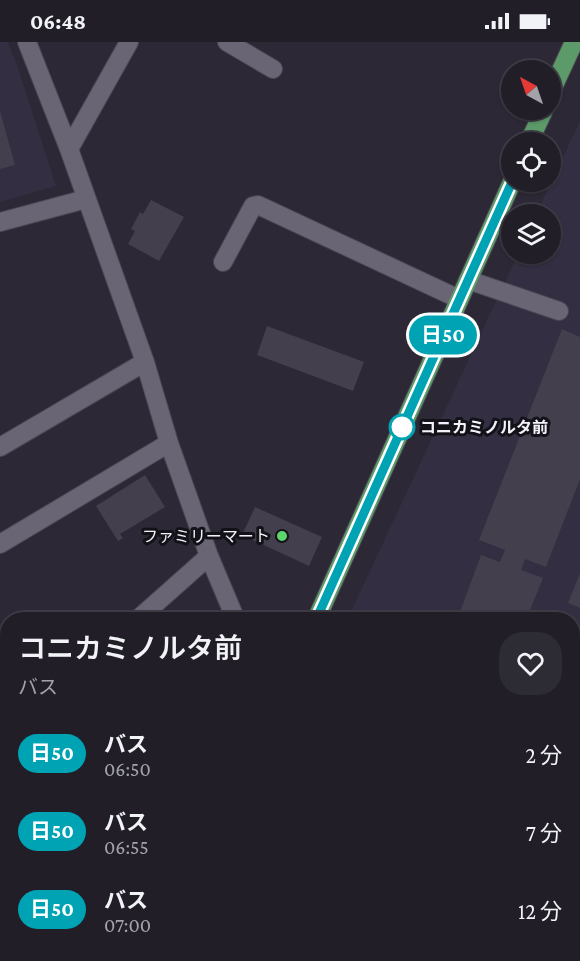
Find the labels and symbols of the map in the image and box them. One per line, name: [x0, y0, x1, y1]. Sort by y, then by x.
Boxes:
north arrow: [501, 60, 561, 120]
line badge: 日50: [408, 316, 478, 354]
marker: コニカミノルタ前: [389, 414, 415, 440]
place label: コニカミノルタ前: [420, 419, 548, 436]
place label: ファミリーマート: [142, 528, 270, 545]
marker: ファミリーマート: [275, 529, 289, 543]

